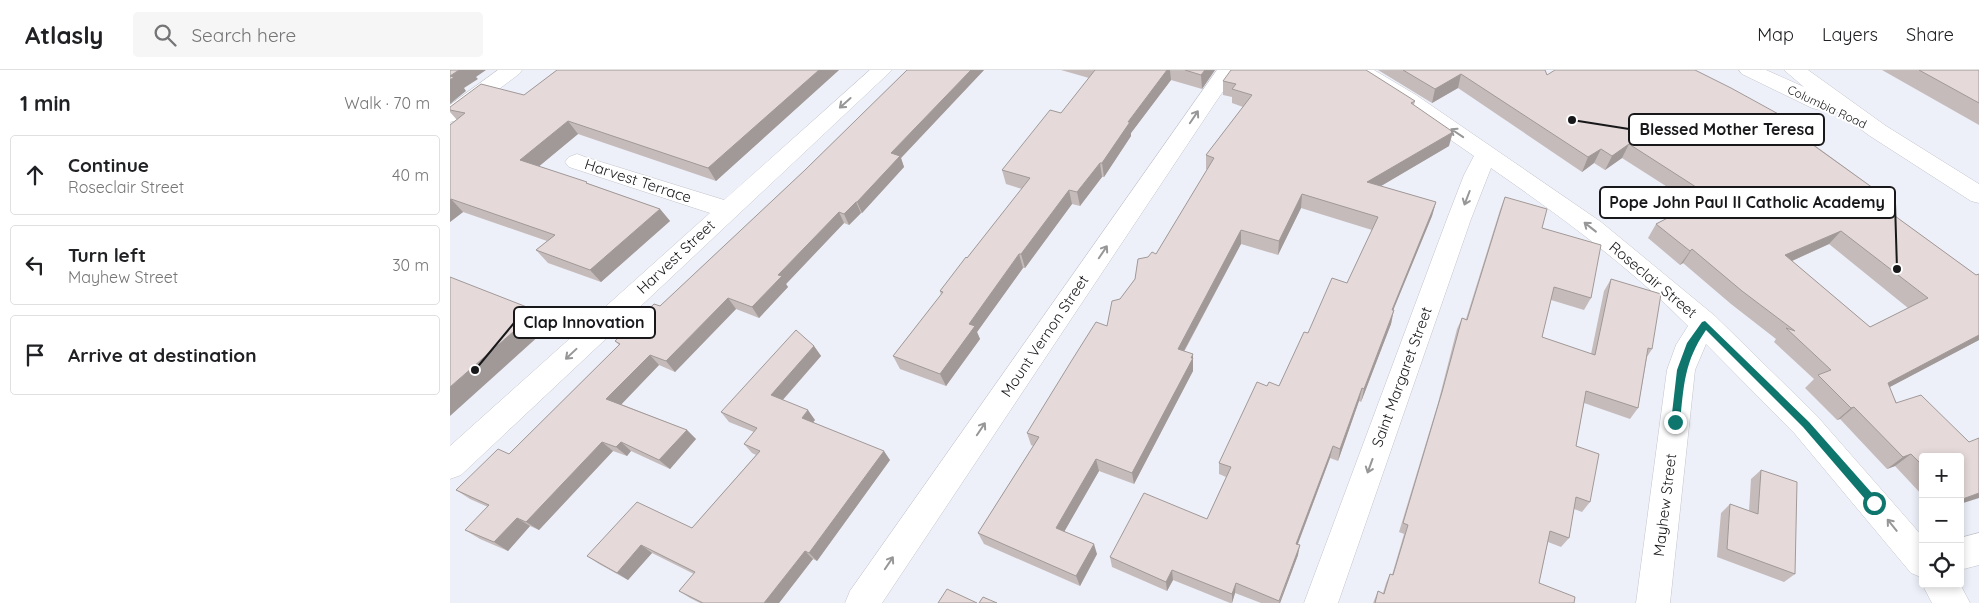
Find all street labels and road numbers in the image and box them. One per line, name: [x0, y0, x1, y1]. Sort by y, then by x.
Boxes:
street label: Columbia Road: [1785, 82, 1869, 131]
street label: Harvest Terrace: [582, 154, 694, 207]
street label: Harvest Street: [633, 216, 719, 298]
street label: Roseclair Street: [1605, 237, 1701, 322]
street label: Mount Vernon Street: [997, 271, 1093, 400]
street label: Saint Margaret Street: [1367, 304, 1436, 450]
street label: Mayhew Street: [1649, 452, 1680, 557]

